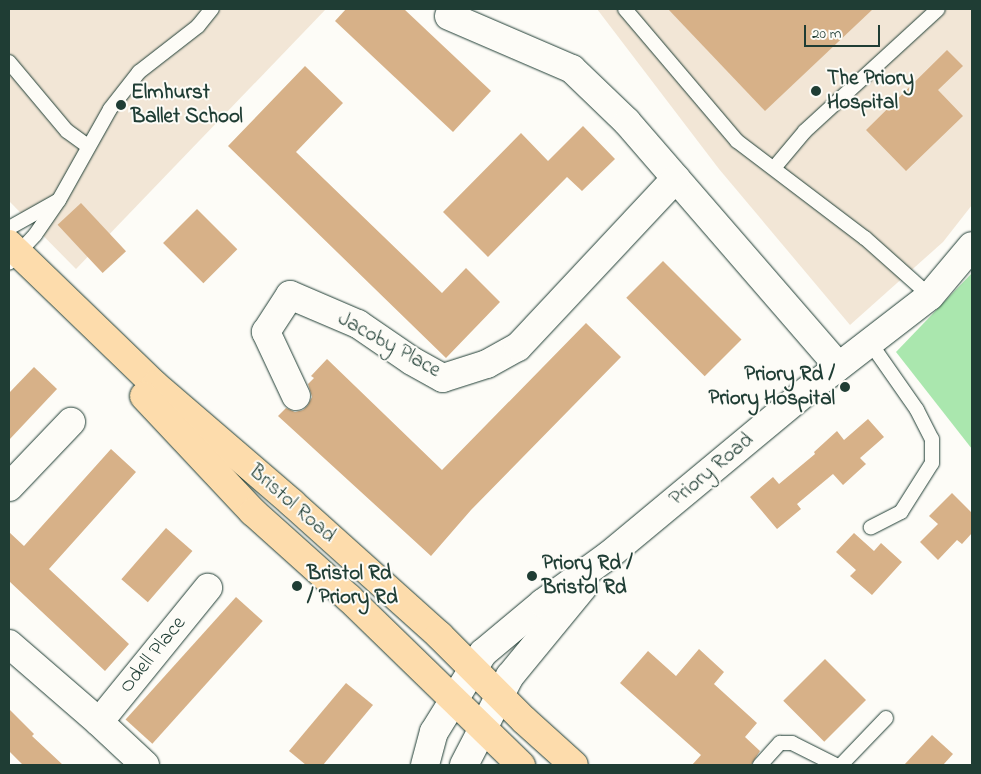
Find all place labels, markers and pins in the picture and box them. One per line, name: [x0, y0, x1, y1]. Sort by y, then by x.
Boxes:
place label: The Priory Hospital: [827, 66, 914, 116]
place label: Elmhurst Ballet School: [131, 80, 243, 130]
marker: The Priory Hospital: [809, 84, 823, 98]
marker: Elmhurst Ballet School: [115, 99, 127, 111]
place label: Priory Rd / Priory Hospital: [709, 362, 835, 412]
marker: Priory Rd / Priory Hospital: [839, 381, 851, 393]
place label: Priory Rd / Bristol Rd: [542, 551, 633, 601]
place label: Bristol Rd / Priory Rd: [307, 561, 398, 611]
marker: Priory Rd / Bristol Rd: [526, 570, 538, 582]
marker: Bristol Rd / Priory Rd: [291, 580, 303, 592]

